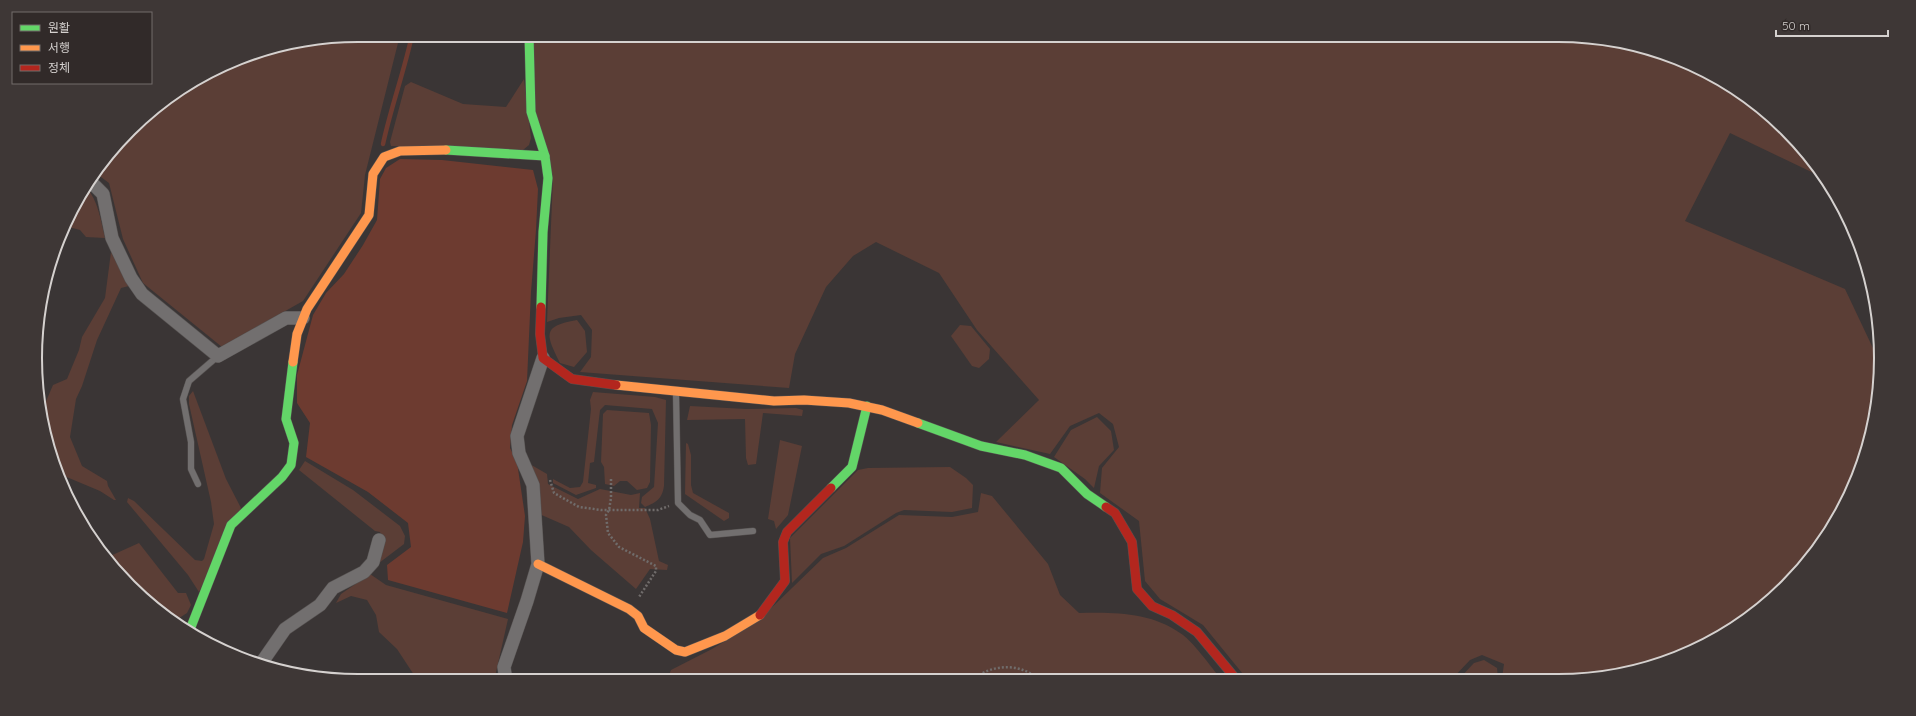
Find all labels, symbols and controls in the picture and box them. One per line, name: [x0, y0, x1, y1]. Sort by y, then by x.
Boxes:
legend: [12, 12, 152, 84]
scale bar: [1776, 12, 1888, 38]
text: 50 m: [1782, 18, 1810, 33]
text: 원활: [48, 20, 70, 35]
text: 서행: [48, 40, 70, 55]
text: 정체: [48, 60, 70, 75]

